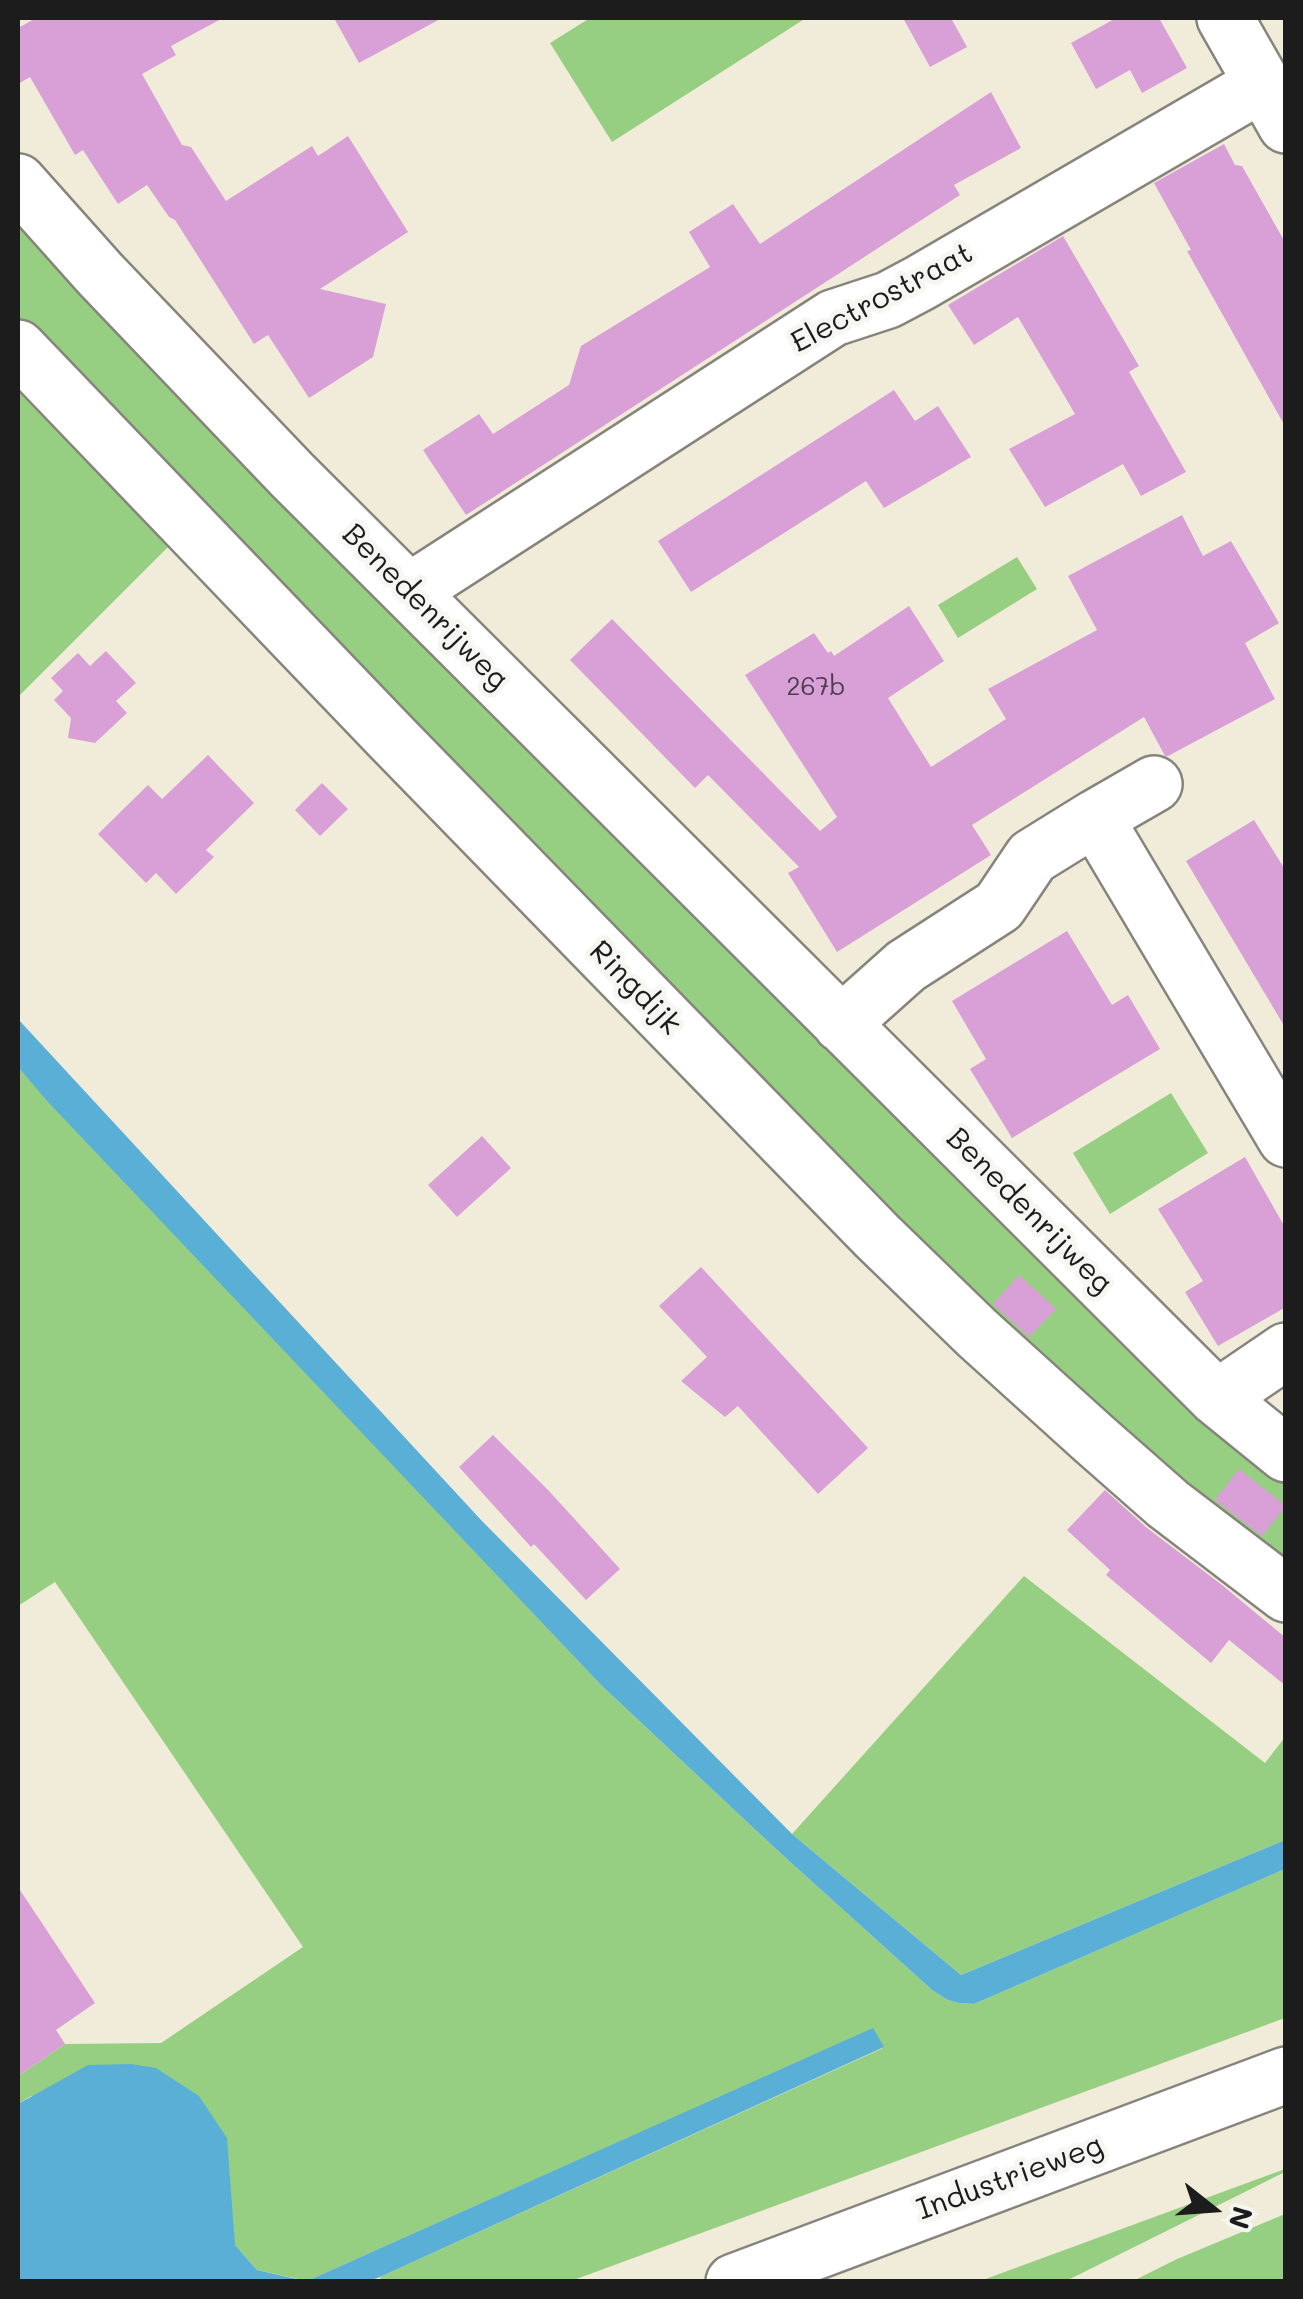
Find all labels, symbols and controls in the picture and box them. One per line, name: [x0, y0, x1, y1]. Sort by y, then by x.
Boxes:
street label: Electrostraat: [785, 235, 979, 361]
street label: Benedenrijweg: [334, 516, 516, 698]
house number: 267b: [787, 672, 845, 702]
street label: Ringdijk: [582, 934, 688, 1042]
street label: Benedenrijweg: [938, 1120, 1120, 1302]
street label: Industrieweg: [912, 2128, 1108, 2228]
north arrow: [1163, 2159, 1263, 2259]
text: N: [1221, 2202, 1262, 2233]

